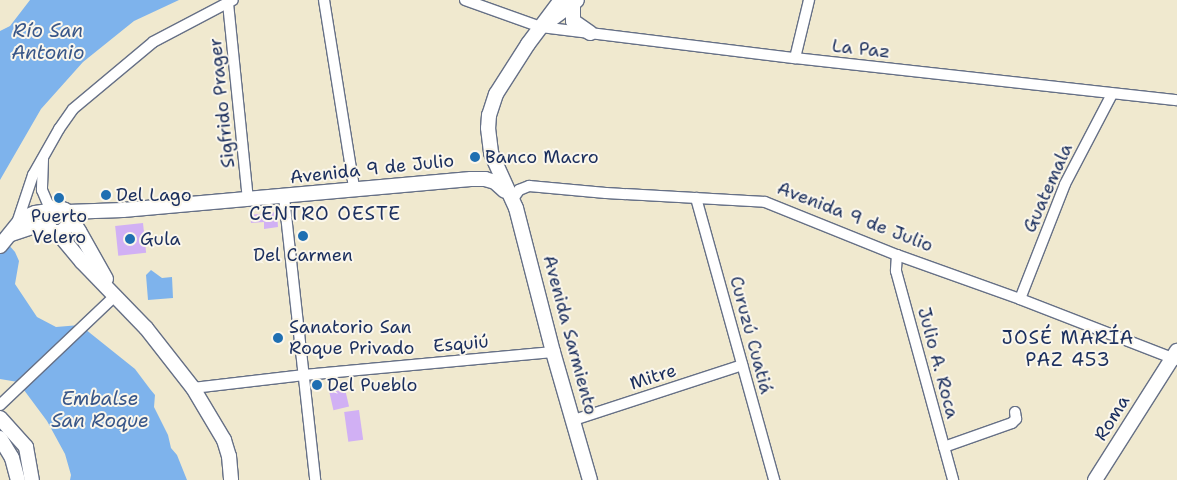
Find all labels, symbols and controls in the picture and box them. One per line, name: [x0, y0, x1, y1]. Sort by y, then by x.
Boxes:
water label: Río San Antonio: [12, 20, 84, 64]
street label: La Paz: [831, 35, 891, 63]
street label: Sigfrido Prager: [204, 37, 240, 169]
street label: Guatemala: [1019, 140, 1077, 236]
place label: Banco Macro: [485, 146, 599, 168]
street label: Avenida 9 de Julio: [289, 150, 455, 188]
marker: Banco Macro: [469, 151, 481, 163]
street label: Avenida 9 de Julio: [774, 177, 936, 257]
place label: Del Lago: [116, 184, 192, 206]
marker: Del Lago: [100, 189, 112, 201]
marker: Puerto Velero: [53, 192, 65, 204]
district label: CENTRO OESTE: [247, 203, 403, 225]
place label: Puerto Velero: [31, 206, 87, 248]
place label: Gula: [140, 228, 181, 250]
marker: Del Carmen: [297, 230, 309, 242]
marker: Gula: [124, 233, 136, 245]
place label: Del Carmen: [253, 244, 353, 266]
street label: Avenida Sarmiento: [538, 253, 602, 417]
street label: Curuzú Cuatiá: [725, 274, 777, 396]
street label: Julio A. Roca: [913, 305, 963, 421]
place label: Sanatorio San Roque Privado: [289, 317, 414, 359]
district label: JOSÉ MARÍA PAZ 453: [1000, 327, 1136, 371]
marker: Sanatorio San Roque Privado: [271, 331, 285, 345]
street label: Esquiú: [432, 331, 490, 357]
street label: Mitre: [627, 359, 679, 395]
place label: Del Pueblo: [327, 374, 417, 396]
marker: Del Pueblo: [311, 379, 323, 391]
water label: Embalse San Roque: [51, 388, 149, 432]
street label: Roma: [1090, 391, 1134, 445]

